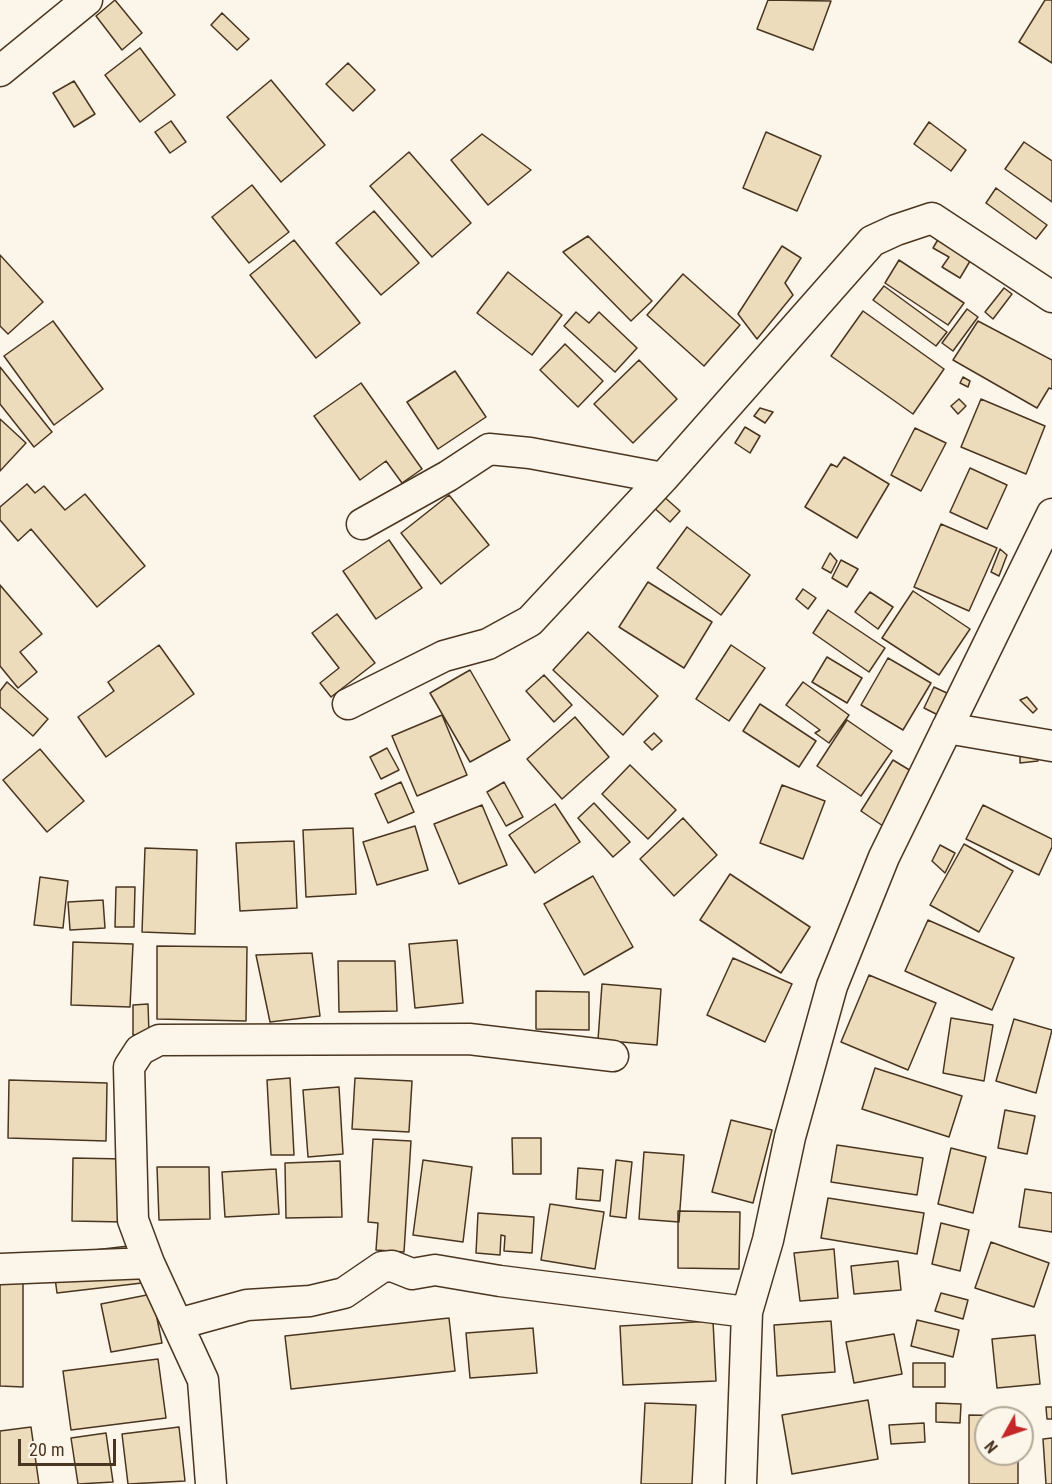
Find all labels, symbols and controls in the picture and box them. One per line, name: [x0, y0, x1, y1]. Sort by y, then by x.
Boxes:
north arrow: [974, 1406, 1034, 1466]
scale bar: [21, 1427, 118, 1465]
text: N: [981, 1437, 1002, 1456]
text: 20 m: [29, 1439, 64, 1460]

